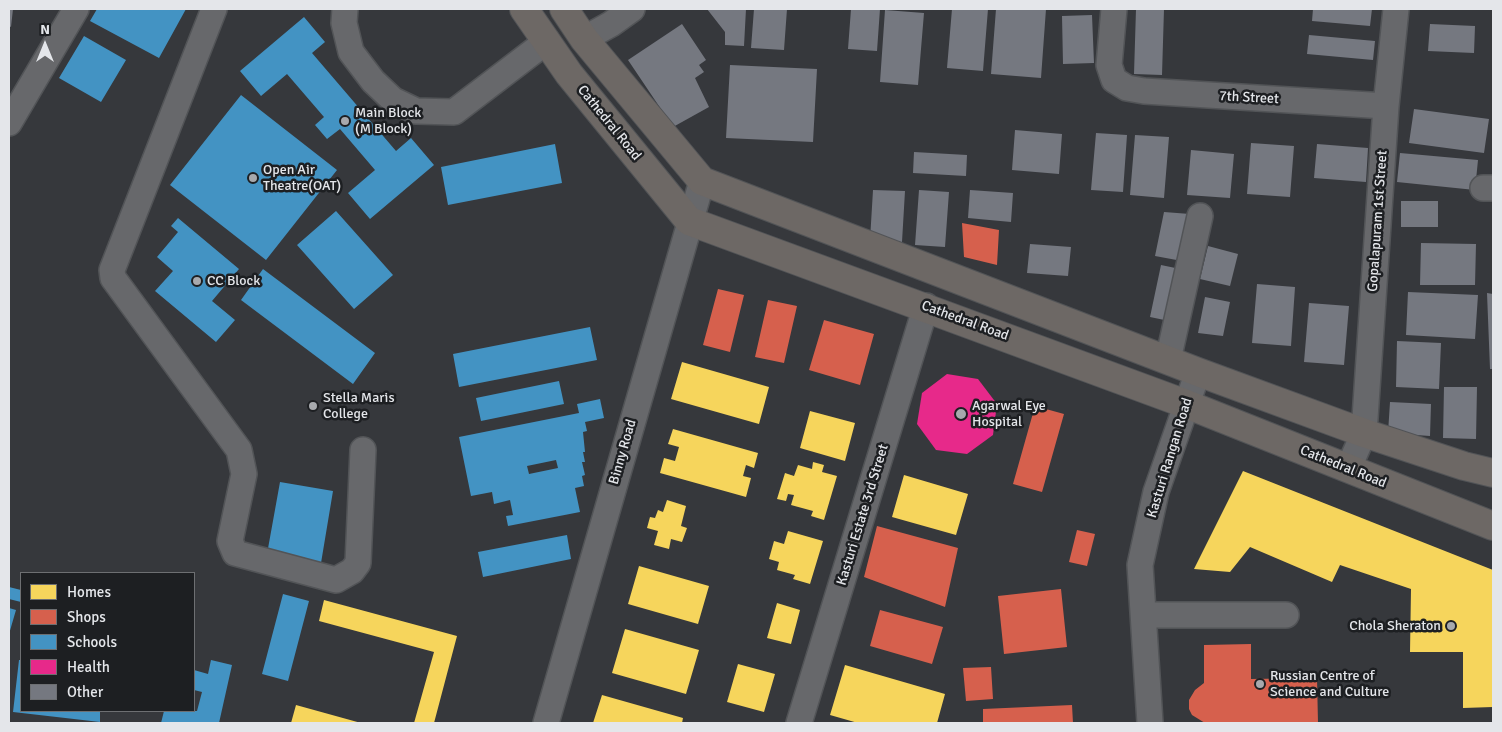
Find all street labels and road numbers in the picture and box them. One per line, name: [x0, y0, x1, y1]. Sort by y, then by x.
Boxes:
street label: Cathedral Road: [574, 82, 644, 164]
street label: 7th Street: [1219, 88, 1279, 108]
street label: Gopalapuram 1st Street: [1365, 150, 1391, 292]
street label: Cathedral Road: [919, 297, 1011, 345]
street label: Kasturi Rangan Road: [1144, 396, 1196, 520]
street label: Binny Road: [606, 418, 640, 486]
street label: Kasturi Estate 3rd Street: [834, 442, 892, 588]
street label: Cathedral Road: [1297, 442, 1389, 492]

